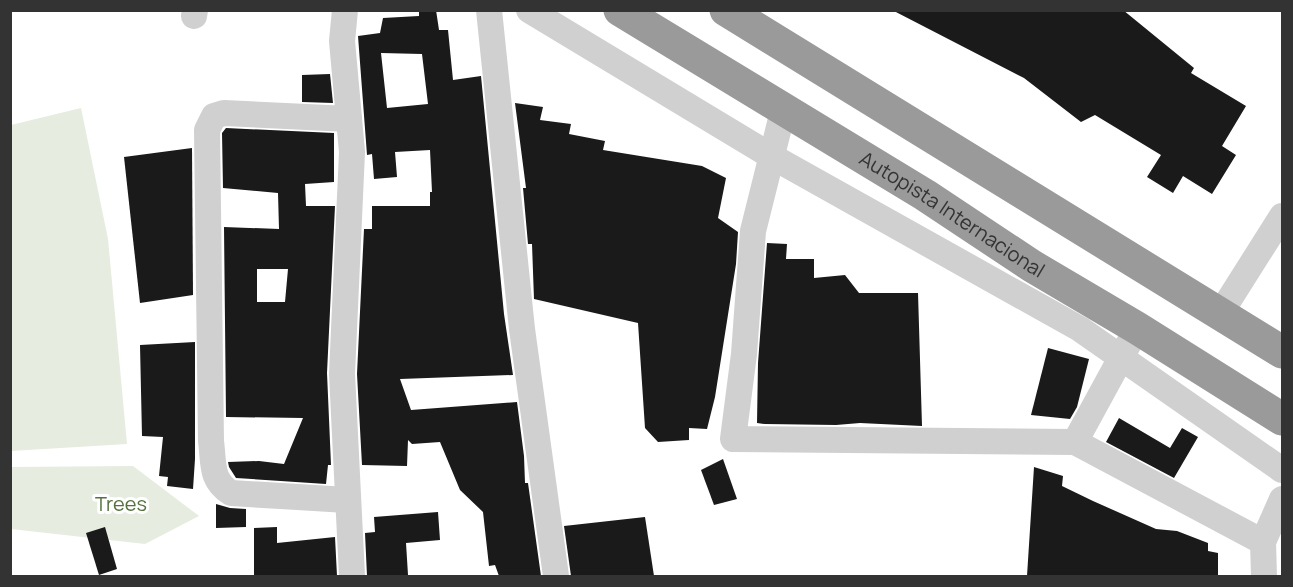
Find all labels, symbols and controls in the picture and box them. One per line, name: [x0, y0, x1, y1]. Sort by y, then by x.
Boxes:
street label: Autopista Internacional: [855, 144, 1050, 284]
park label: Trees: [95, 490, 147, 517]

